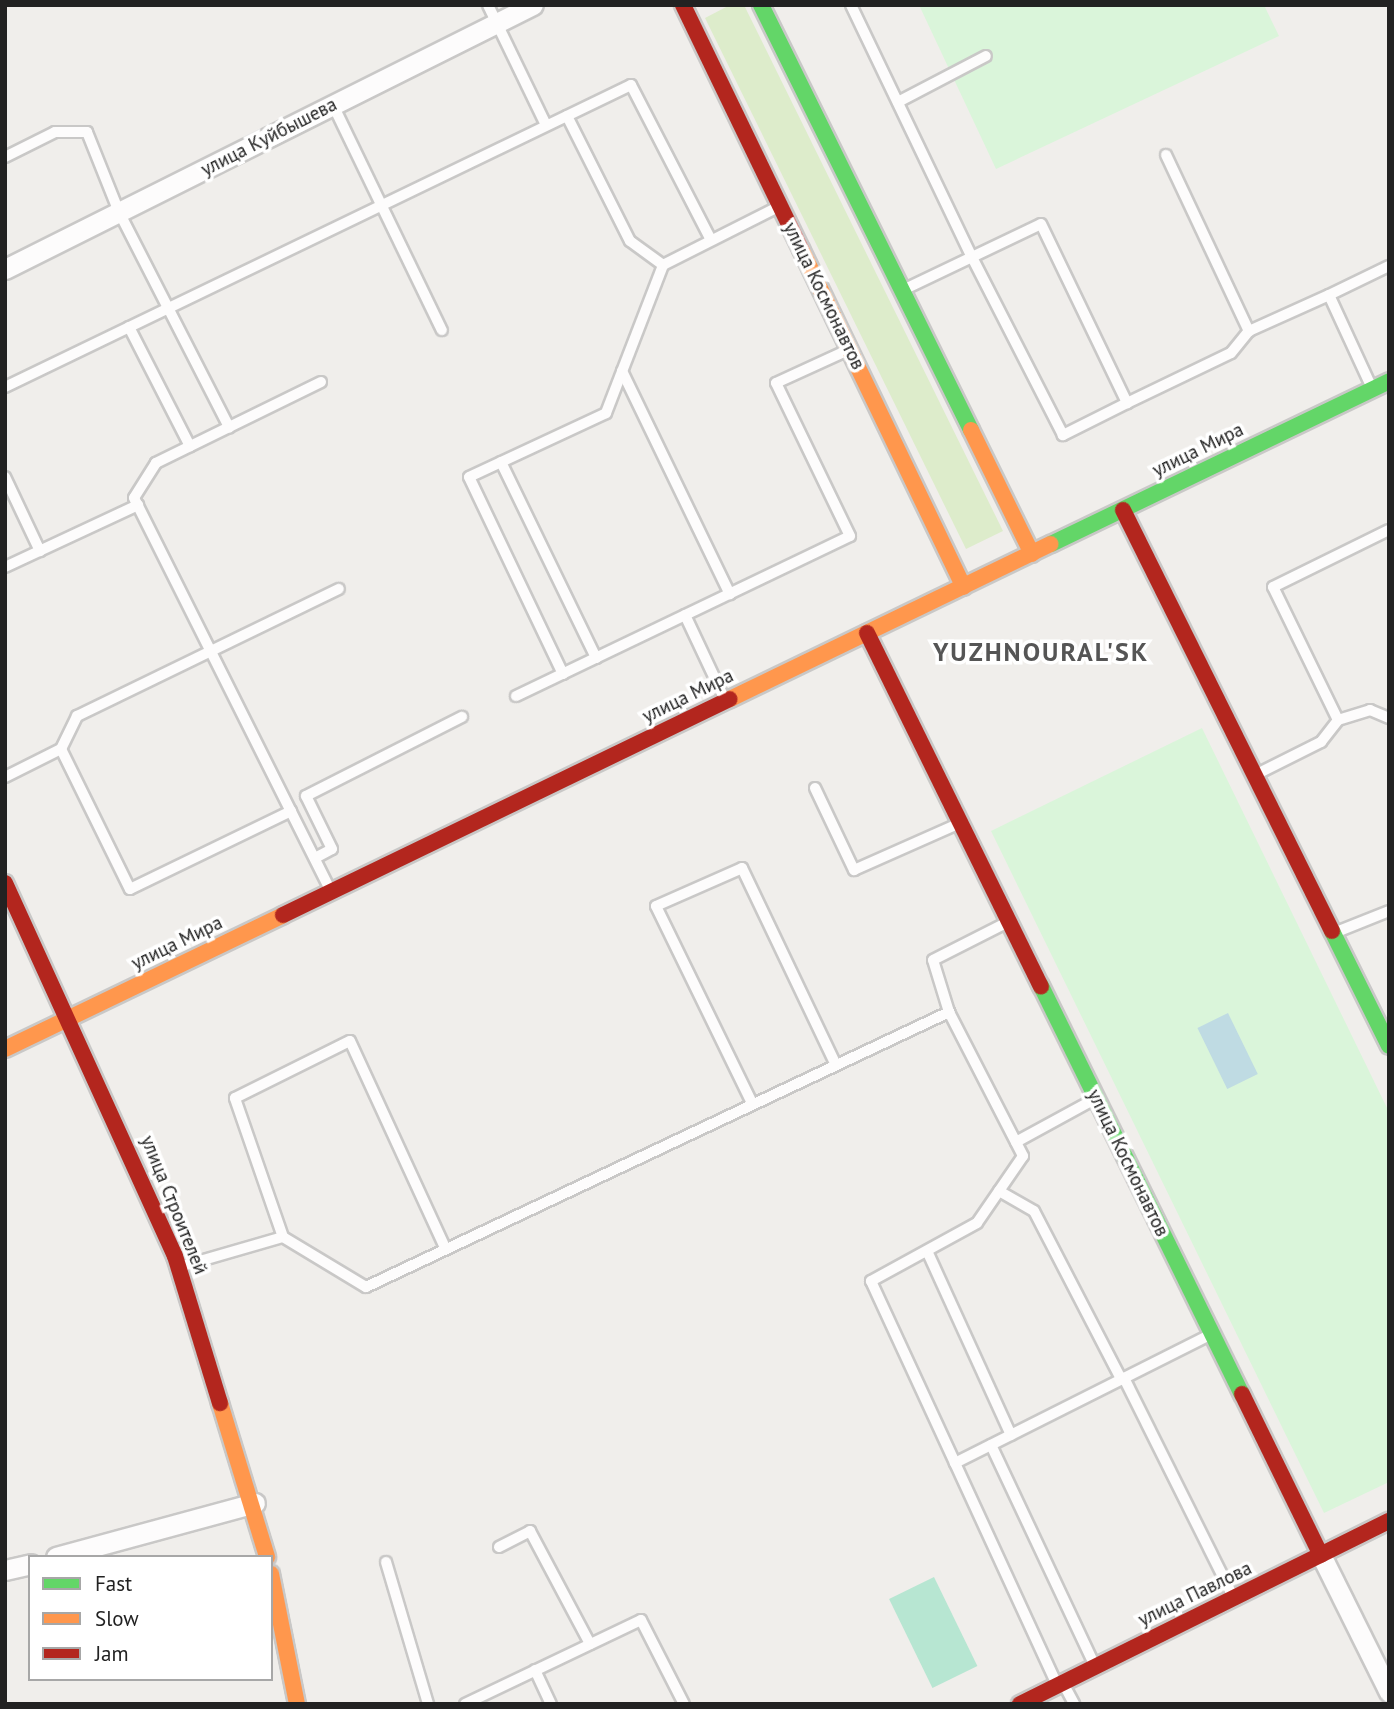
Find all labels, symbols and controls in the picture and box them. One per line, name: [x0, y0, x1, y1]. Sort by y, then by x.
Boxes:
street label: улица Куйбышева: [197, 93, 341, 181]
street label: улица Космонавтов: [778, 219, 870, 373]
street label: улица Мира: [1149, 418, 1247, 482]
district label: YUZHNOURAL'SK: [935, 636, 1147, 668]
street label: улица Мира: [639, 664, 737, 728]
street label: улица Мира: [128, 911, 226, 975]
street label: улица Космонавтов: [1082, 1086, 1174, 1240]
street label: улица Строителей: [136, 1132, 212, 1278]
legend: [28, 1555, 273, 1681]
street label: улица Павлова: [1135, 1557, 1255, 1631]
text: Fast: [95, 1570, 132, 1597]
text: Slow: [95, 1605, 139, 1632]
text: Jam: [95, 1640, 129, 1667]

